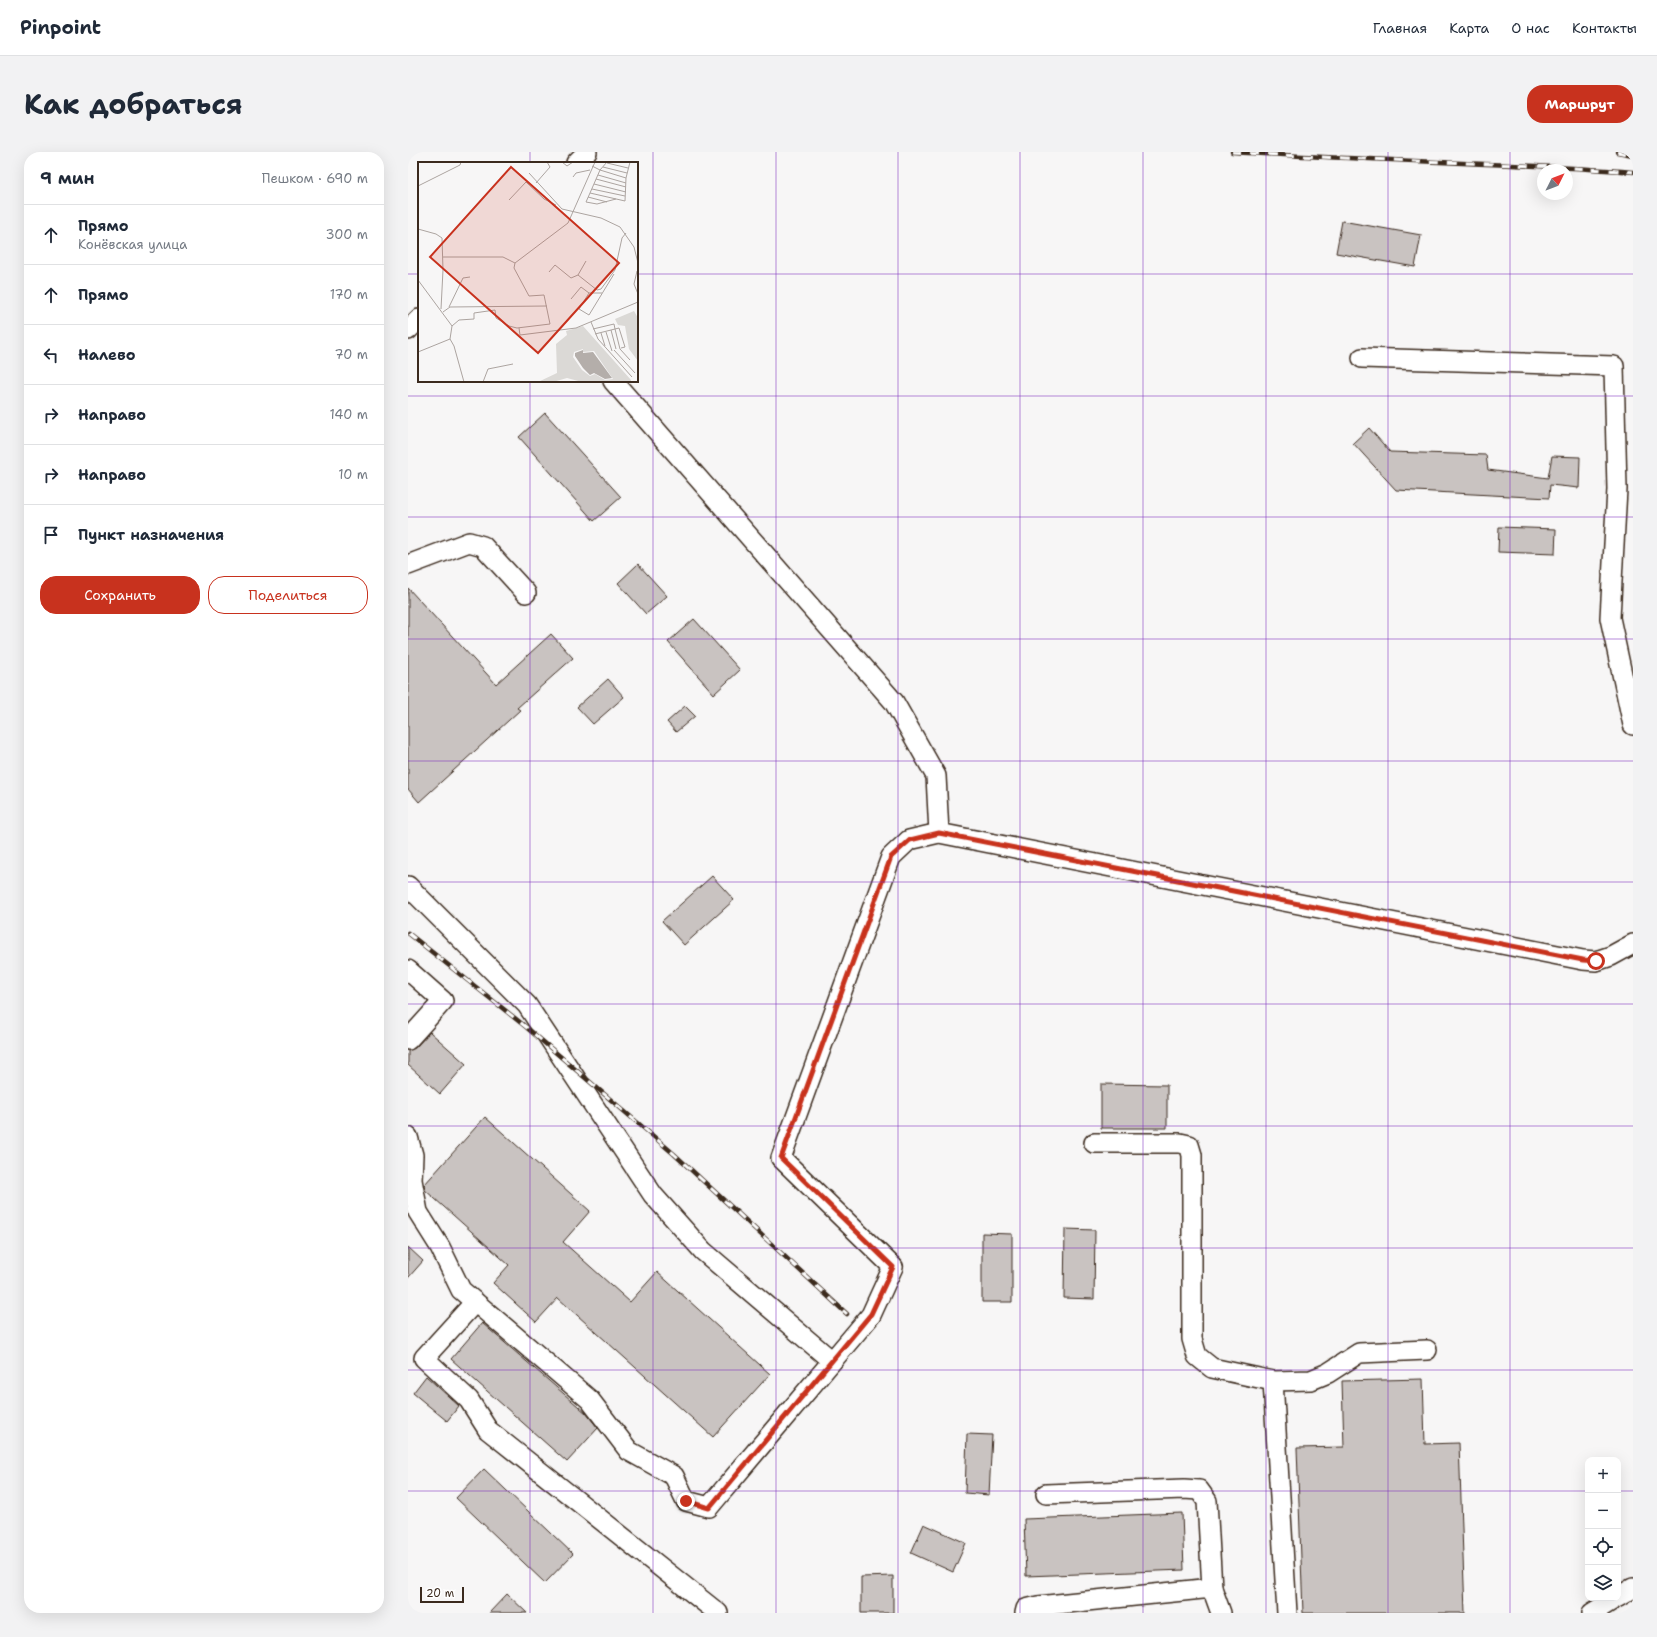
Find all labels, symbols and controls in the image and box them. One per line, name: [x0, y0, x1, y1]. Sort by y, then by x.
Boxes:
text: Pinpoint: [20, 15, 101, 40]
text: Главная: [1373, 19, 1427, 37]
text: Карта: [1449, 19, 1489, 37]
text: О нас: [1511, 19, 1550, 37]
text: Контакты: [1572, 19, 1637, 37]
text: Как добраться: [24, 85, 243, 123]
button: Маршрут: [1527, 85, 1633, 123]
inset map: [418, 162, 638, 382]
north arrow: [1537, 164, 1573, 200]
text: 9 мин: [40, 167, 95, 189]
text: Пешком · 690 m: [262, 170, 368, 187]
text: Прямо: [78, 216, 128, 236]
icon: ahead: [40, 224, 62, 246]
text: 300 m: [325, 226, 368, 243]
text: Конёвская улица: [78, 236, 187, 253]
icon: ahead: [40, 284, 62, 306]
text: Прямо: [78, 285, 128, 305]
text: 170 m: [330, 286, 368, 303]
icon: left: [40, 344, 62, 366]
text: Налево: [78, 345, 136, 365]
text: 70 m: [334, 346, 368, 363]
icon: right: [40, 404, 62, 426]
text: Направо: [78, 405, 146, 425]
text: 140 m: [329, 406, 368, 423]
icon: right: [40, 464, 62, 486]
text: Направо: [78, 465, 146, 485]
text: 10 m: [338, 466, 368, 483]
icon: arrive: [40, 524, 62, 546]
text: Пункт назначения: [78, 525, 224, 545]
button: Сохранить: [40, 576, 200, 614]
button: Поделиться: [208, 576, 368, 614]
route start: [1587, 952, 1605, 970]
map controls: [1585, 1457, 1621, 1601]
button: +: [1585, 1457, 1621, 1493]
route end: [677, 1492, 695, 1510]
button: −: [1585, 1493, 1621, 1529]
button: locate: [1585, 1529, 1621, 1565]
button: layers: [1585, 1565, 1621, 1601]
scale bar: [420, 1585, 464, 1604]
text: 20 m: [426, 1586, 454, 1601]

